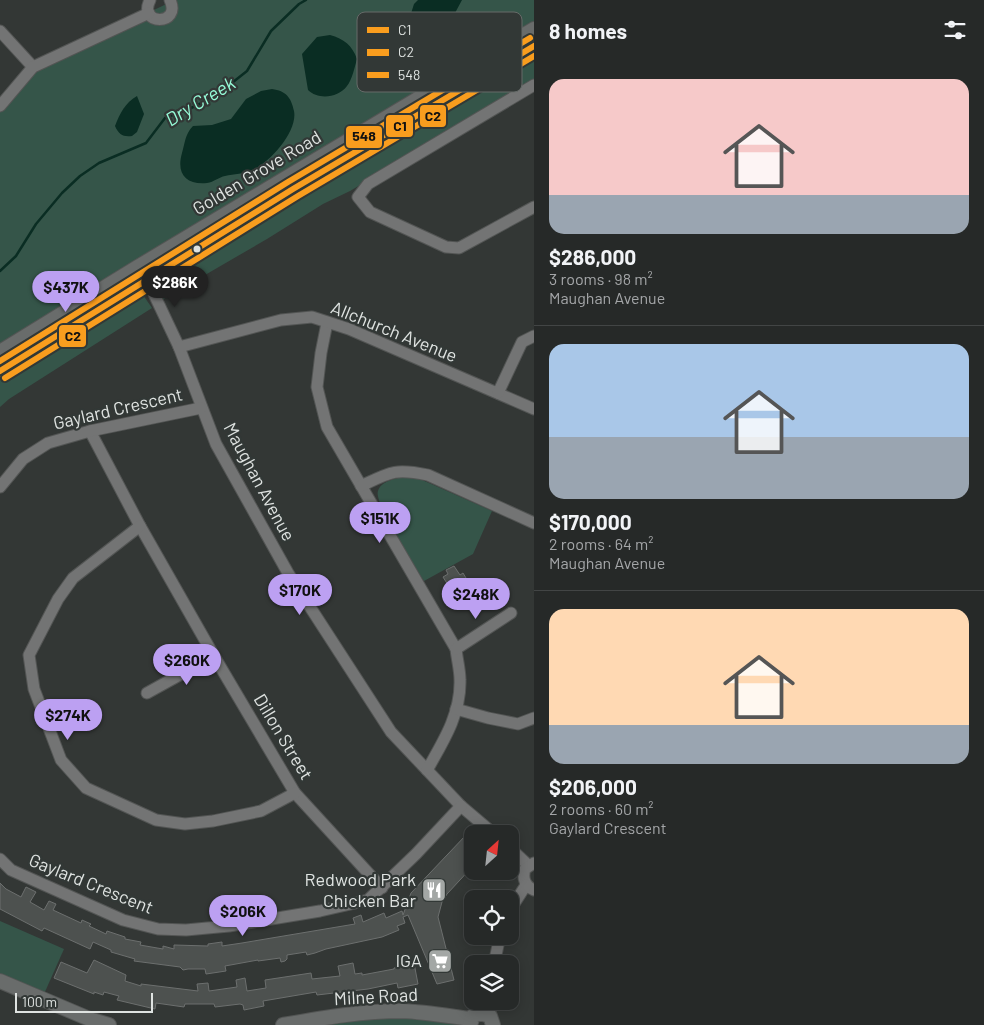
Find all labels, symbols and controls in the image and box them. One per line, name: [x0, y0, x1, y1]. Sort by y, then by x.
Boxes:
legend: [357, 12, 522, 92]
icon: filters: [941, 16, 969, 44]
text: 8 homes: [549, 18, 627, 43]
text: C1: [398, 21, 411, 38]
text: C2: [398, 43, 414, 60]
text: 548: [398, 66, 420, 83]
water label: Dry Creek: [161, 70, 240, 130]
line badge: C2: [419, 104, 447, 128]
text: C2: [425, 107, 441, 124]
icon: home: [714, 111, 804, 201]
line badge: C1: [385, 114, 414, 138]
text: C1: [393, 117, 407, 134]
street label: Golden Grove Road: [188, 125, 325, 219]
line badge: 548: [345, 125, 383, 149]
text: 548: [352, 127, 376, 144]
unlabelled marker: [192, 244, 202, 254]
text: $286,000: [549, 244, 636, 269]
pin: $286K: [140, 266, 210, 308]
text: 3 rooms · 98 m²: [549, 269, 653, 288]
pin: $437K: [31, 270, 101, 313]
text: $286K: [152, 272, 198, 291]
text: $437K: [43, 277, 89, 296]
text: Maughan Avenue: [549, 288, 665, 307]
street label: Allchurch Avenue: [328, 296, 461, 366]
line badge: C2: [58, 324, 87, 348]
text: C2: [65, 327, 81, 344]
icon: home: [714, 377, 804, 467]
street label: Gaylard Crescent: [51, 382, 185, 434]
street label: Maughan Avenue: [219, 419, 300, 544]
pin: $151K: [345, 502, 415, 544]
text: $151K: [361, 508, 399, 527]
text: $170,000: [549, 509, 632, 534]
text: 2 rooms · 64 m²: [549, 534, 653, 553]
text: Maughan Avenue: [549, 553, 665, 572]
pin: $170K: [265, 574, 335, 616]
pin: $248K: [441, 578, 511, 620]
text: $170K: [279, 580, 321, 599]
text: $248K: [453, 584, 499, 603]
icon: home: [714, 642, 804, 732]
pin: $260K: [152, 644, 222, 686]
text: $260K: [164, 650, 210, 669]
street label: Dillon Street: [250, 690, 318, 783]
pin: $274K: [33, 698, 103, 741]
text: $274K: [45, 705, 91, 724]
text: $206,000: [549, 774, 637, 799]
text: 2 rooms · 60 m²: [549, 799, 654, 818]
text: Gaylard Crescent: [549, 818, 667, 837]
north arrow: [464, 825, 519, 880]
map controls: [464, 825, 519, 1010]
street label: Gaylard Crescent: [26, 848, 157, 918]
place label: Redwood Park Chicken Bar: [305, 868, 416, 911]
restaurant icon: Redwood Park Chicken Bar: [421, 877, 447, 903]
button: locate: [464, 890, 519, 945]
pin: $206K: [208, 894, 278, 937]
text: $206K: [220, 901, 266, 920]
supermarket icon: IGA: [427, 948, 453, 974]
place label: IGA: [395, 949, 422, 971]
button: layers: [464, 955, 519, 1010]
street label: Milne Road: [333, 983, 419, 1009]
scale bar: [15, 990, 152, 1013]
text: 100 m: [22, 993, 57, 1010]

